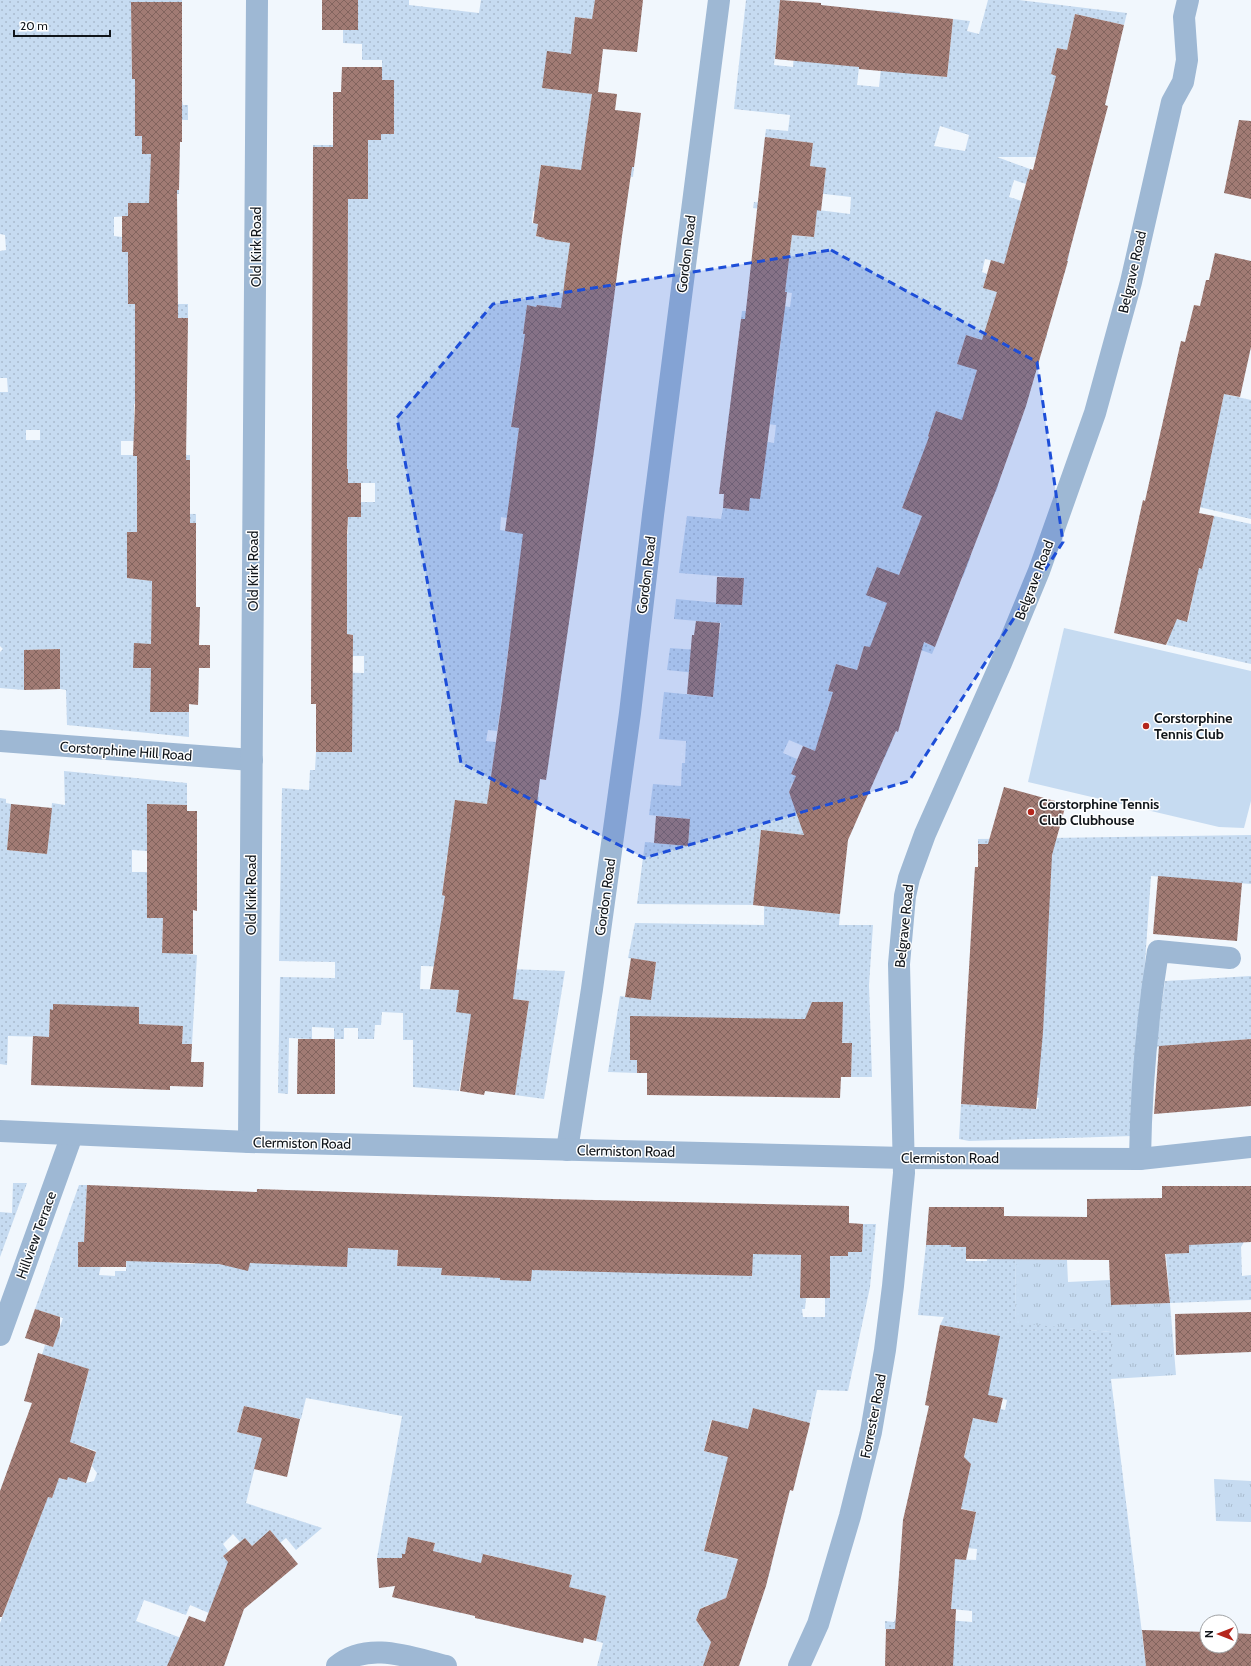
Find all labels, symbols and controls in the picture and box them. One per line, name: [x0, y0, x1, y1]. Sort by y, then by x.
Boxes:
scale bar: [14, 12, 110, 38]
text: 20 m: [20, 18, 48, 33]
street label: Old Kirk Road: [247, 207, 265, 287]
street label: Gordon Road: [672, 214, 700, 294]
street label: Belgrave Road: [1114, 229, 1150, 315]
street label: Old Kirk Road: [244, 531, 262, 611]
street label: Gordon Road: [632, 535, 660, 615]
street label: Belgrave Road: [1011, 538, 1057, 622]
place label: Corstorphine Tennis Club: [1154, 709, 1232, 743]
marker: Corstorphine Tennis Club: [1141, 721, 1151, 731]
street label: Corstorphine Hill Road: [59, 737, 193, 765]
place label: Corstorphine Tennis Club Clubhouse: [1039, 795, 1159, 829]
marker: Corstorphine Tennis Club Clubhouse: [1026, 807, 1036, 817]
street label: Old Kirk Road: [242, 855, 260, 935]
street label: Gordon Road: [591, 857, 619, 937]
street label: Belgrave Road: [891, 883, 917, 969]
street label: Clermiston Road: [253, 1133, 351, 1153]
street label: Clermiston Road: [577, 1141, 675, 1161]
street label: Clermiston Road: [901, 1149, 999, 1167]
street label: Hillview Terrace: [12, 1189, 60, 1281]
street label: Forrester Road: [856, 1372, 890, 1460]
north arrow: [1199, 1614, 1239, 1654]
text: N: [1202, 1630, 1216, 1638]

